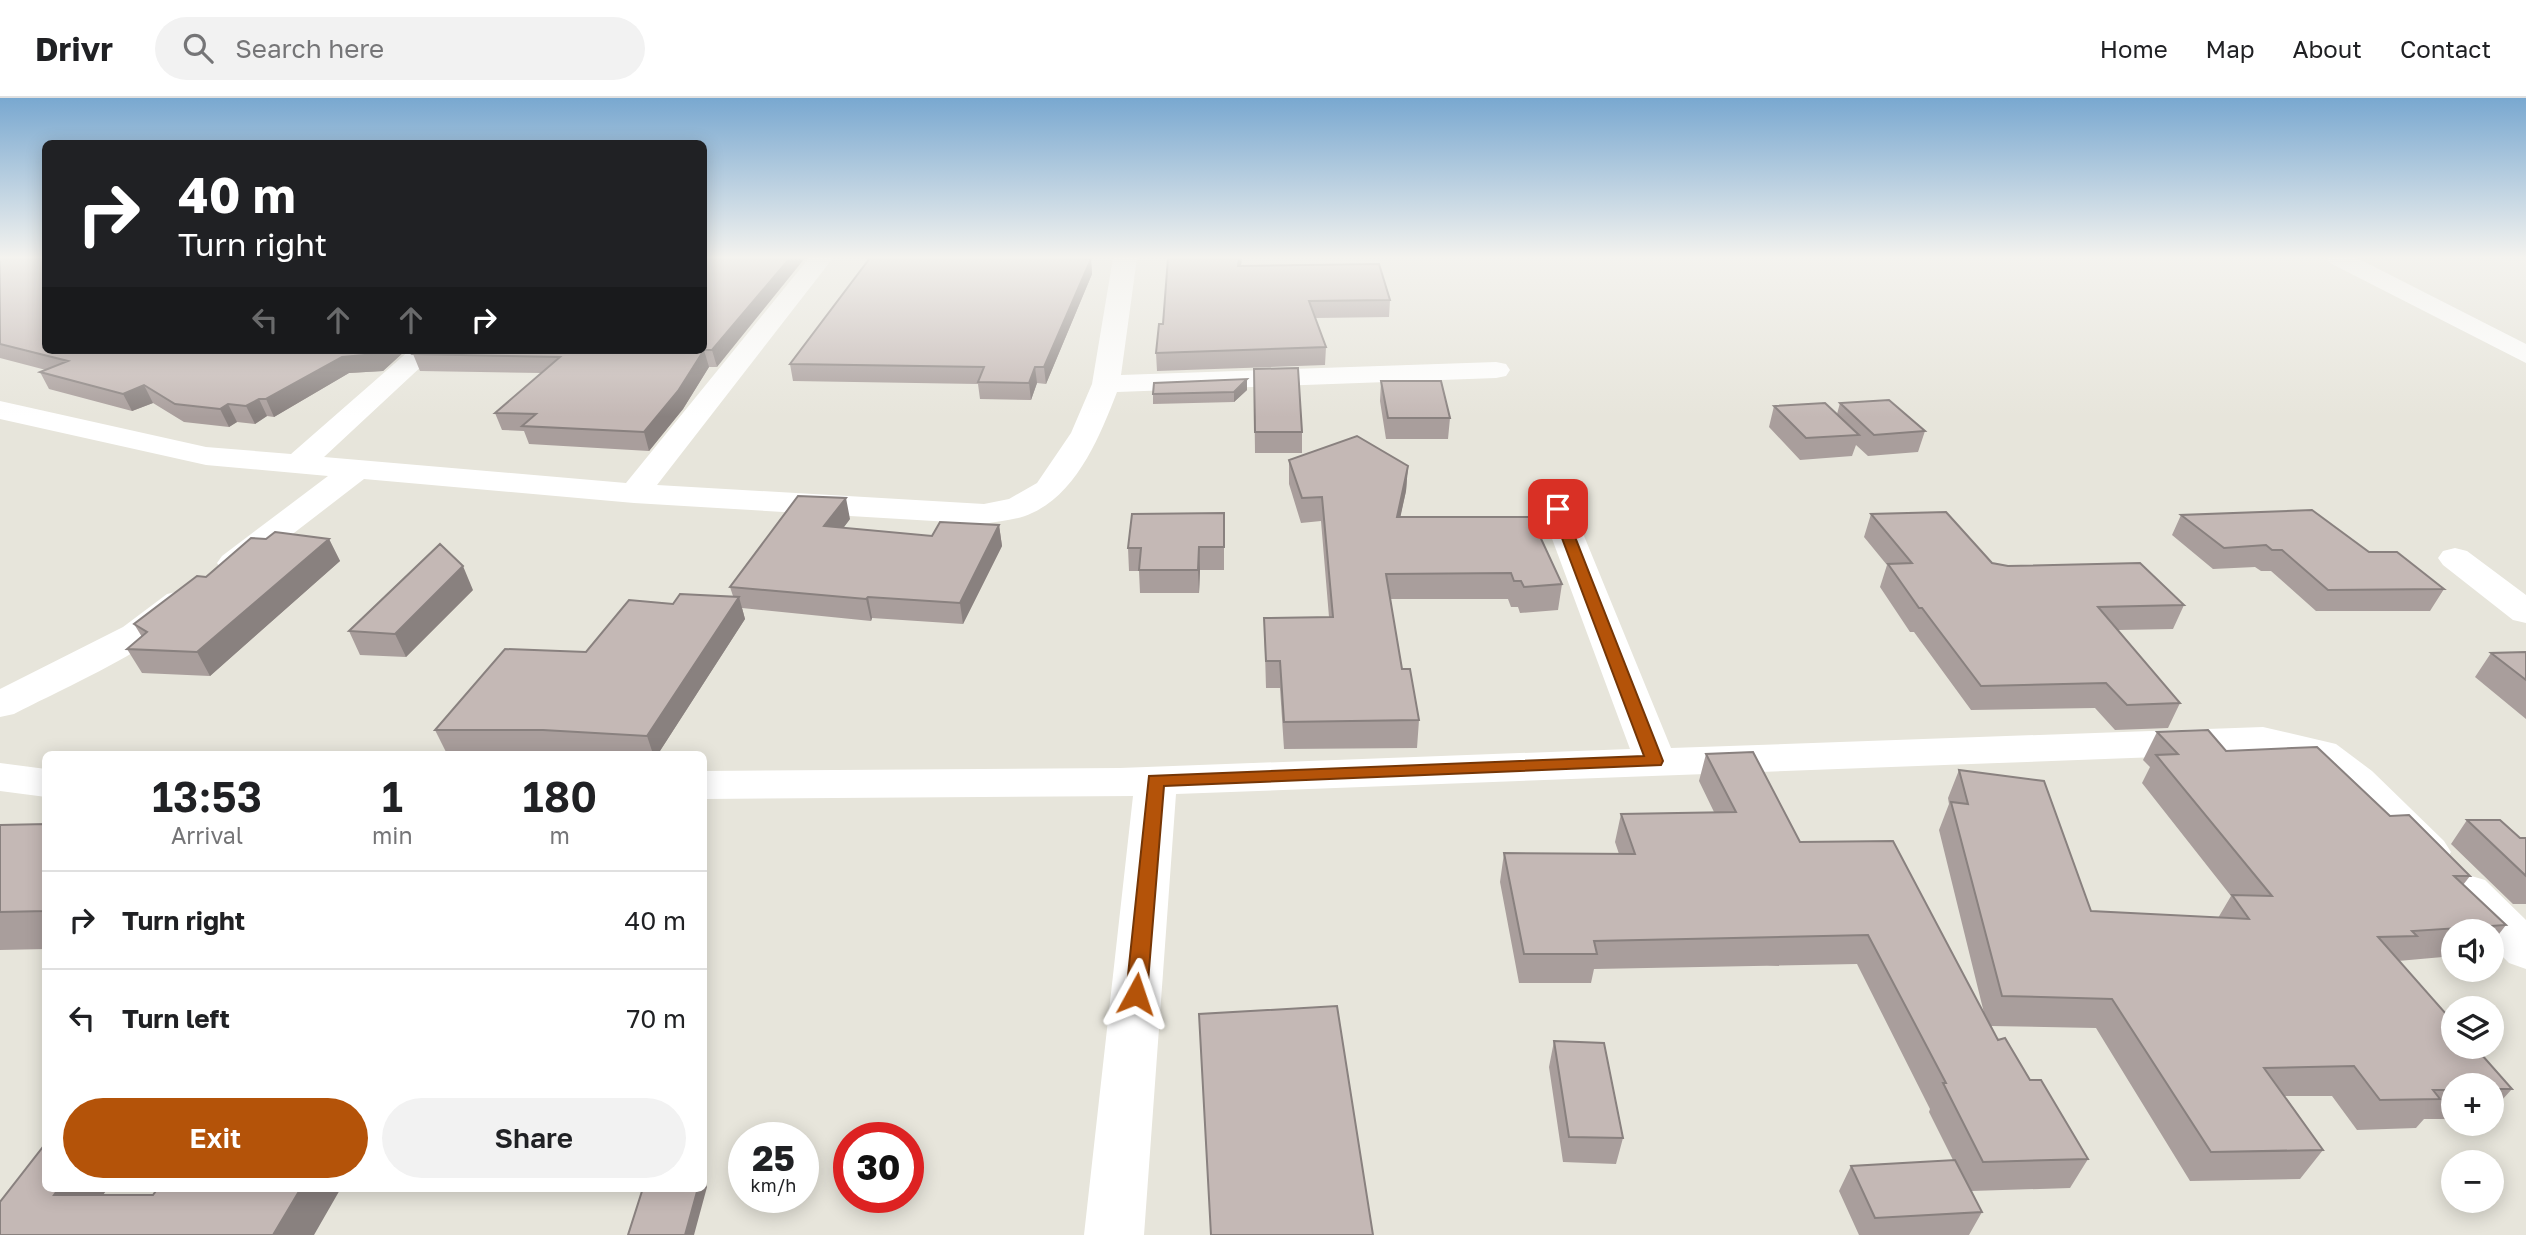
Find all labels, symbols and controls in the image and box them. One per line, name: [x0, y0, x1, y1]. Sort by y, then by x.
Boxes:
search box: [155, 17, 645, 80]
text: Drivr: [35, 29, 113, 68]
icon: search: [179, 29, 217, 67]
text: Search here: [235, 33, 384, 64]
text: Home: [2100, 34, 2168, 63]
text: Map: [2206, 34, 2255, 63]
text: About: [2293, 34, 2362, 63]
text: Contact: [2400, 34, 2491, 63]
text: 40 m: [178, 165, 296, 224]
icon: right: [63, 168, 154, 259]
text: Turn right: [178, 225, 327, 263]
icon: left: [246, 301, 284, 339]
icon: ahead: [319, 301, 357, 339]
icon: ahead: [392, 301, 430, 339]
icon: right: [465, 301, 503, 339]
pin: [1528, 479, 1588, 539]
icon: arrive: [1539, 490, 1577, 528]
text: 13:53: [152, 771, 262, 821]
text: 1: [382, 771, 403, 821]
text: 180: [523, 771, 597, 821]
text: Arrival: [171, 821, 243, 849]
text: min: [372, 821, 413, 849]
text: m: [550, 821, 570, 849]
icon: right: [63, 901, 101, 939]
text: Turn right: [122, 905, 245, 936]
text: 40 m: [625, 905, 686, 936]
map controls: [2441, 919, 2504, 1213]
button: sound: [2441, 919, 2504, 982]
position arrow: [1099, 957, 1173, 1031]
button: layers: [2441, 996, 2504, 1059]
icon: left: [63, 999, 101, 1037]
text: Turn left: [122, 1003, 230, 1034]
text: 70 m: [627, 1003, 686, 1034]
button: +: [2441, 1073, 2504, 1136]
button: Exit: [63, 1098, 368, 1178]
button: Share: [382, 1098, 686, 1178]
speed limit sign: 30: [833, 1122, 924, 1213]
text: 25: [752, 1137, 795, 1179]
button: −: [2441, 1150, 2504, 1213]
text: km/h: [751, 1174, 796, 1196]

